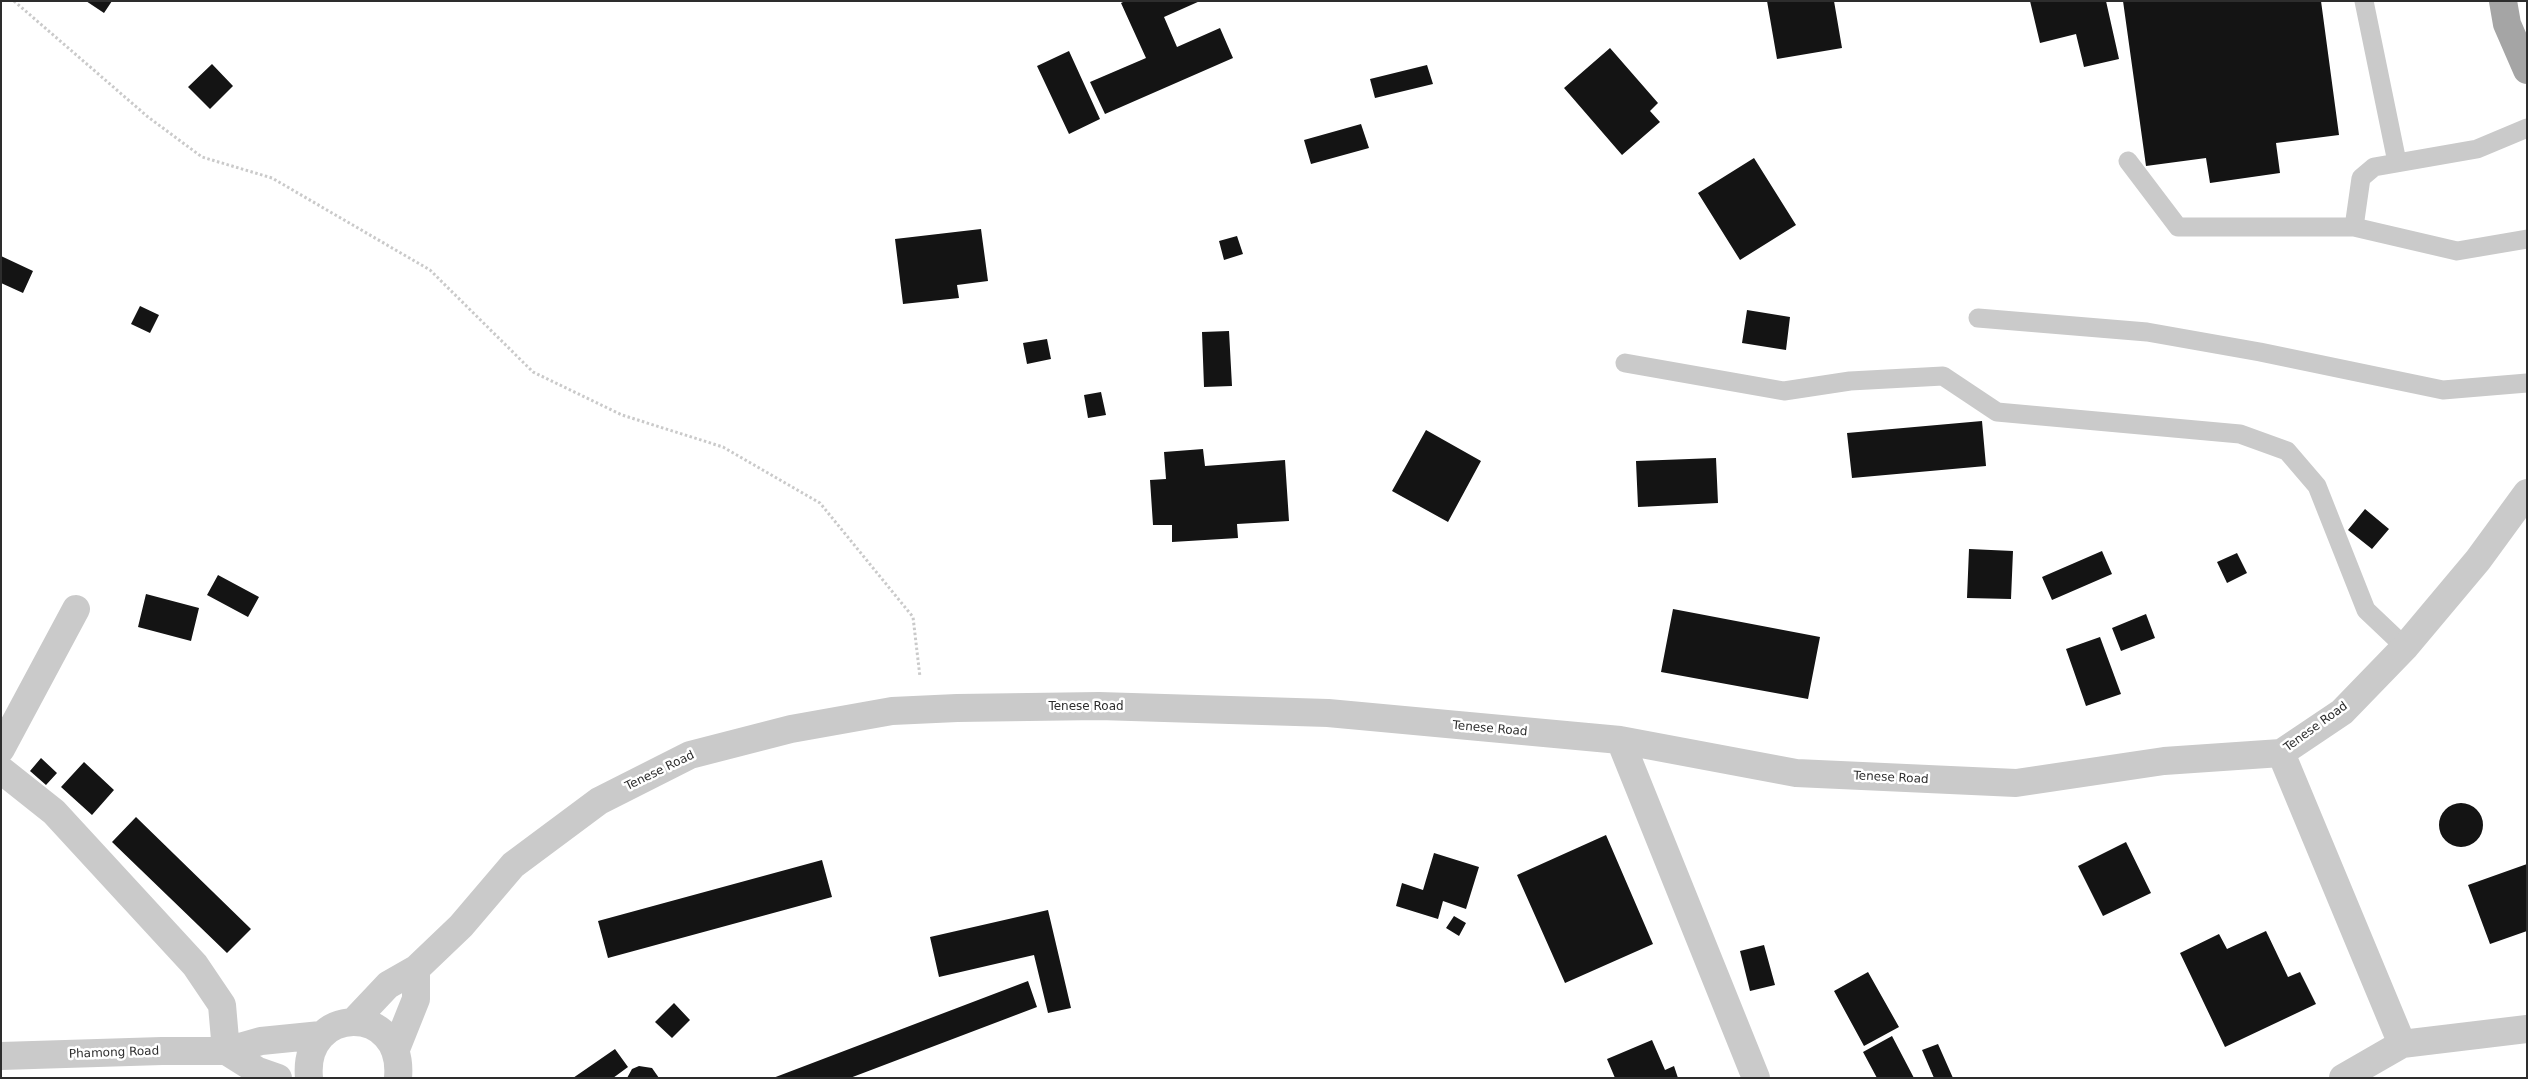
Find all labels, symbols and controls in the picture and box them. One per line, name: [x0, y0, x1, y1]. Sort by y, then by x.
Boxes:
street label: Tenese Road: [2281, 699, 2351, 755]
street label: Tenese Road: [1048, 700, 1124, 714]
street label: Tenese Road: [1452, 719, 1528, 739]
street label: Tenese Road: [623, 748, 697, 794]
street label: Tenese Road: [1853, 769, 1929, 787]
street label: Phamong Road: [69, 1044, 159, 1062]

